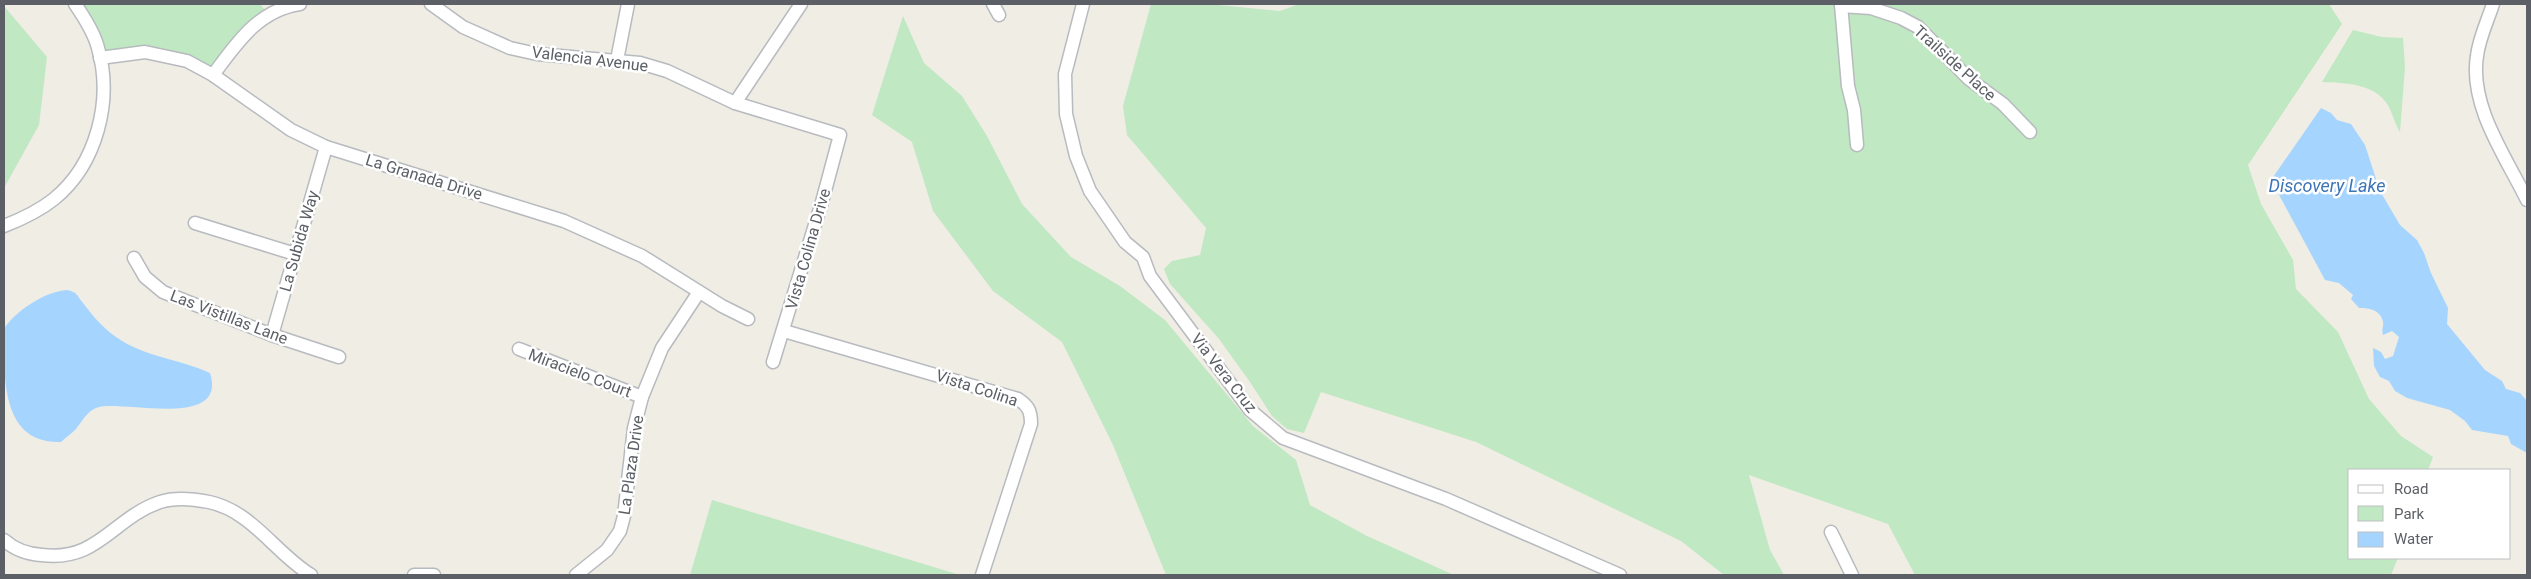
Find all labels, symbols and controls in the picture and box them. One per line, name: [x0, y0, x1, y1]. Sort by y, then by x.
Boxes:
street label: Trailside Place: [1910, 21, 2000, 105]
street label: Valencia Avenue: [531, 42, 649, 76]
street label: La Granada Drive: [363, 150, 485, 204]
water label: Discovery Lake: [2269, 175, 2385, 196]
street label: Vista Colina Drive: [782, 186, 834, 312]
street label: La Subida Way: [275, 188, 323, 294]
street label: Las Vistillas Lane: [168, 286, 290, 348]
street label: Via Vera Cruz: [1187, 330, 1261, 417]
street label: Miracielo Court: [526, 345, 634, 401]
street label: Vista Colina: [934, 366, 1020, 410]
street label: La Plaza Drive: [615, 414, 647, 516]
legend: [2348, 469, 2511, 559]
text: Road: [2394, 480, 2428, 498]
text: Park: [2394, 505, 2425, 523]
text: Water: [2394, 530, 2433, 548]

